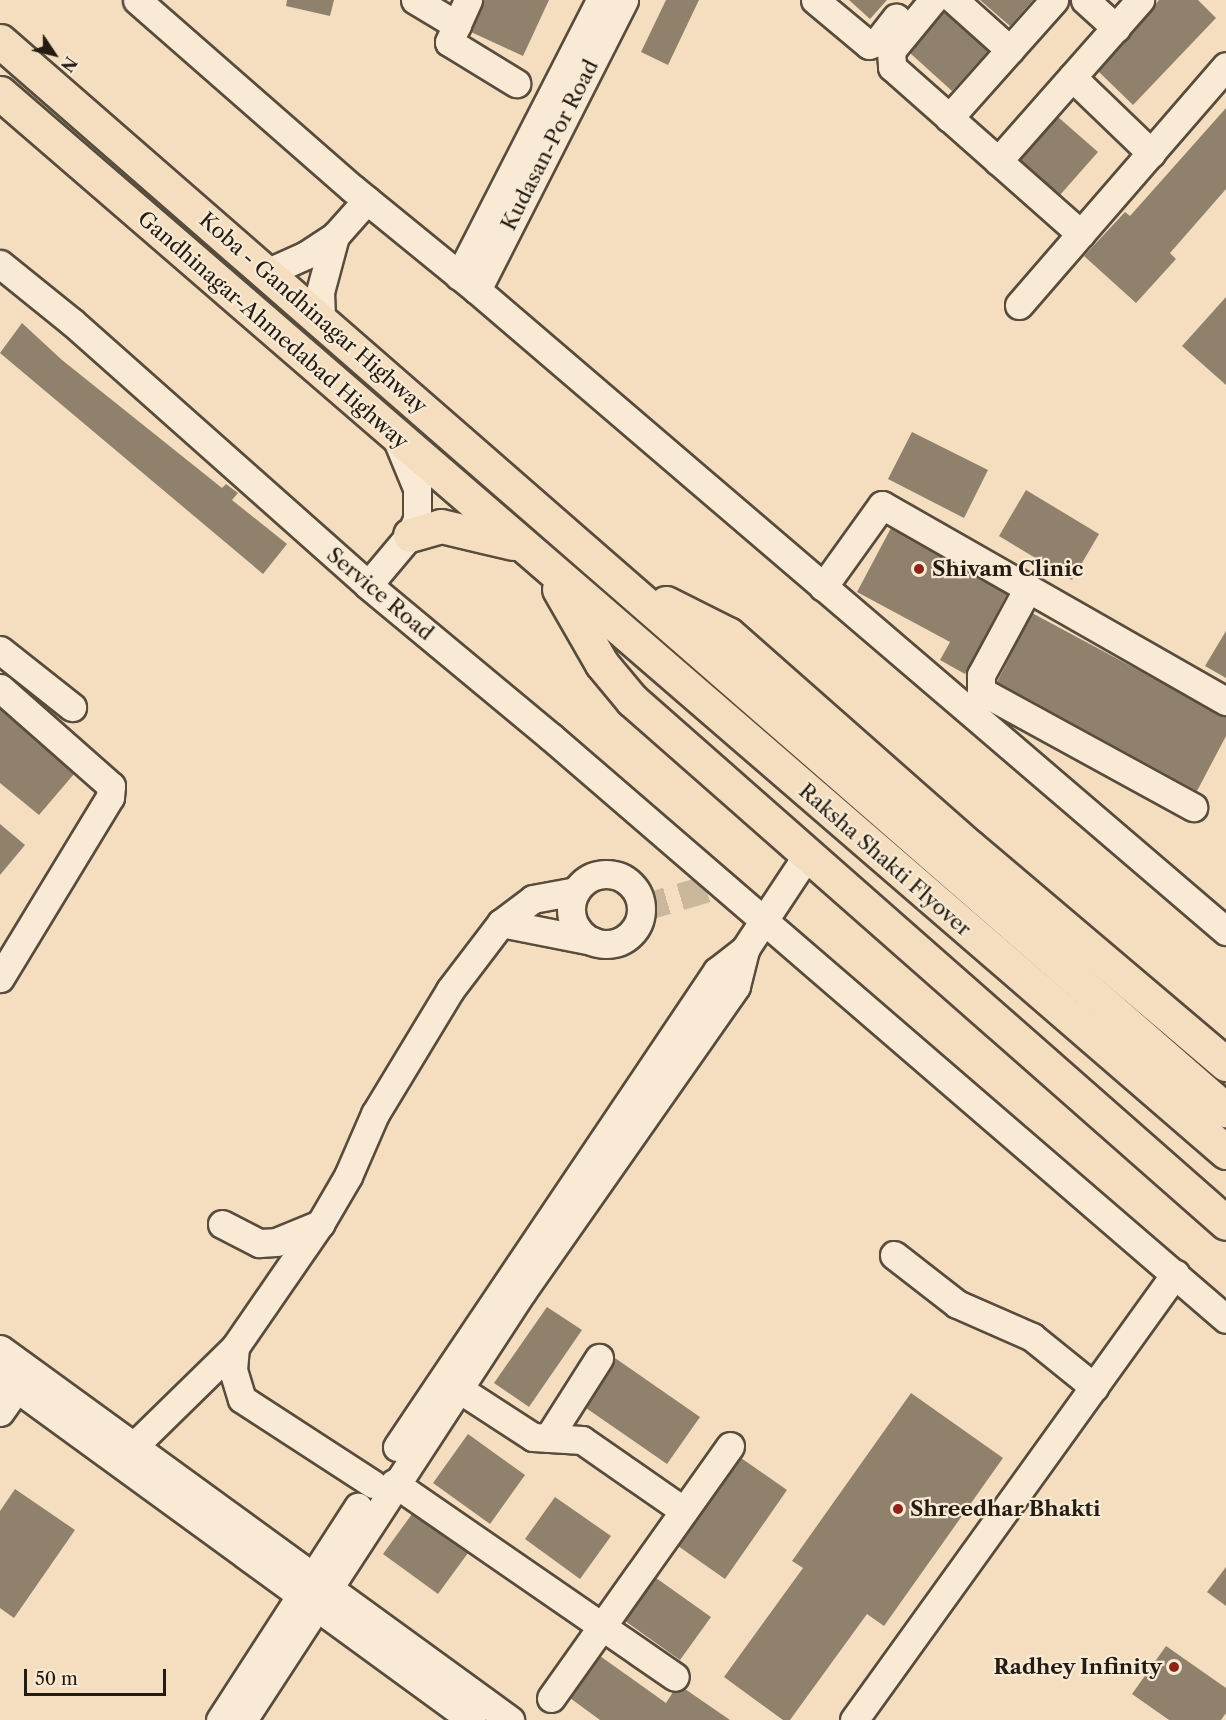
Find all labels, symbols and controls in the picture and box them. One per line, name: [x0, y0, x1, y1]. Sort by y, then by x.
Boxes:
north arrow: [24, 24, 84, 84]
text: N: [57, 53, 81, 76]
street label: Kudasan-Por Road: [496, 55, 604, 235]
street label: Gandhinagar-Ahmedabad Highway: [133, 206, 413, 454]
street label: Koba - Gandhinagar Highway: [194, 207, 432, 419]
street label: Service Road: [322, 542, 438, 646]
place label: Shivam Clinic: [932, 556, 1083, 582]
marker: Shivam Clinic: [910, 560, 928, 578]
street label: Raksha Shakti Flyover: [794, 778, 976, 942]
place label: Shreedhar Bhakti: [910, 1496, 1101, 1522]
marker: Shreedhar Bhakti: [891, 1502, 905, 1516]
place label: Radhey Infinity: [993, 1654, 1162, 1680]
scale bar: [27, 1657, 170, 1695]
marker: Radhey Infinity: [1167, 1660, 1181, 1674]
text: 50 m: [35, 1668, 78, 1690]

